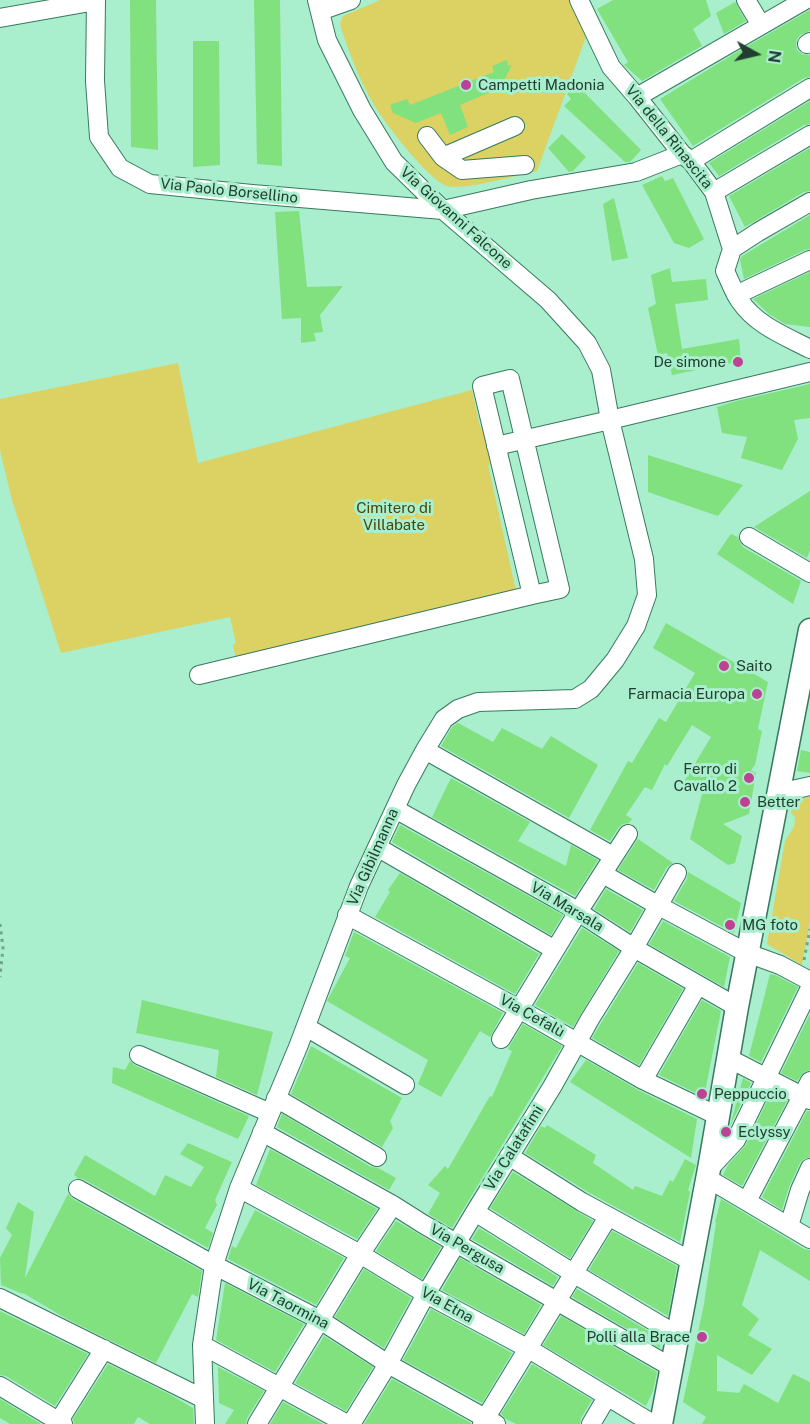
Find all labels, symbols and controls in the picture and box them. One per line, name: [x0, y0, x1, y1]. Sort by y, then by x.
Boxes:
north arrow: [726, 24, 786, 84]
text: N: [764, 49, 785, 64]
place label: Campetti Madonia: [478, 76, 604, 94]
marker: Campetti Madonia: [459, 78, 473, 92]
street label: Via della Rinascita: [622, 82, 716, 192]
street label: Via Giovanni Falcone: [396, 163, 516, 273]
street label: Via Paolo Borsellino: [159, 175, 299, 207]
place label: De simone: [653, 353, 726, 371]
marker: De simone: [731, 355, 745, 369]
park label: Cimitero di Villabate: [356, 499, 432, 534]
place label: Saito: [736, 657, 772, 675]
marker: Saito: [717, 659, 731, 673]
place label: Farmacia Europa: [628, 685, 745, 703]
marker: Farmacia Europa: [750, 687, 764, 701]
place label: Ferro di Cavallo 2: [673, 760, 737, 795]
marker: Ferro di Cavallo 2: [742, 771, 756, 785]
place label: Better: [757, 793, 800, 811]
marker: Better: [738, 795, 752, 809]
street label: Via Gibilmanna: [344, 806, 402, 908]
street label: Via Marsala: [527, 878, 607, 936]
place label: MG foto: [742, 916, 798, 934]
marker: MG foto: [723, 918, 737, 932]
street label: Via Cefalù: [496, 991, 568, 1041]
place label: Peppuccio: [714, 1085, 787, 1103]
marker: Peppuccio: [695, 1087, 709, 1101]
street label: Via Calatafimi: [481, 1102, 547, 1194]
place label: Eclyssy: [738, 1123, 791, 1141]
marker: Eclyssy: [719, 1125, 733, 1139]
street label: Via Pergusa: [427, 1220, 507, 1278]
street label: Via Taormina: [244, 1275, 332, 1333]
street label: Via Etna: [418, 1283, 476, 1327]
place label: Polli alla Brace: [586, 1328, 690, 1346]
marker: Polli alla Brace: [695, 1330, 709, 1344]

